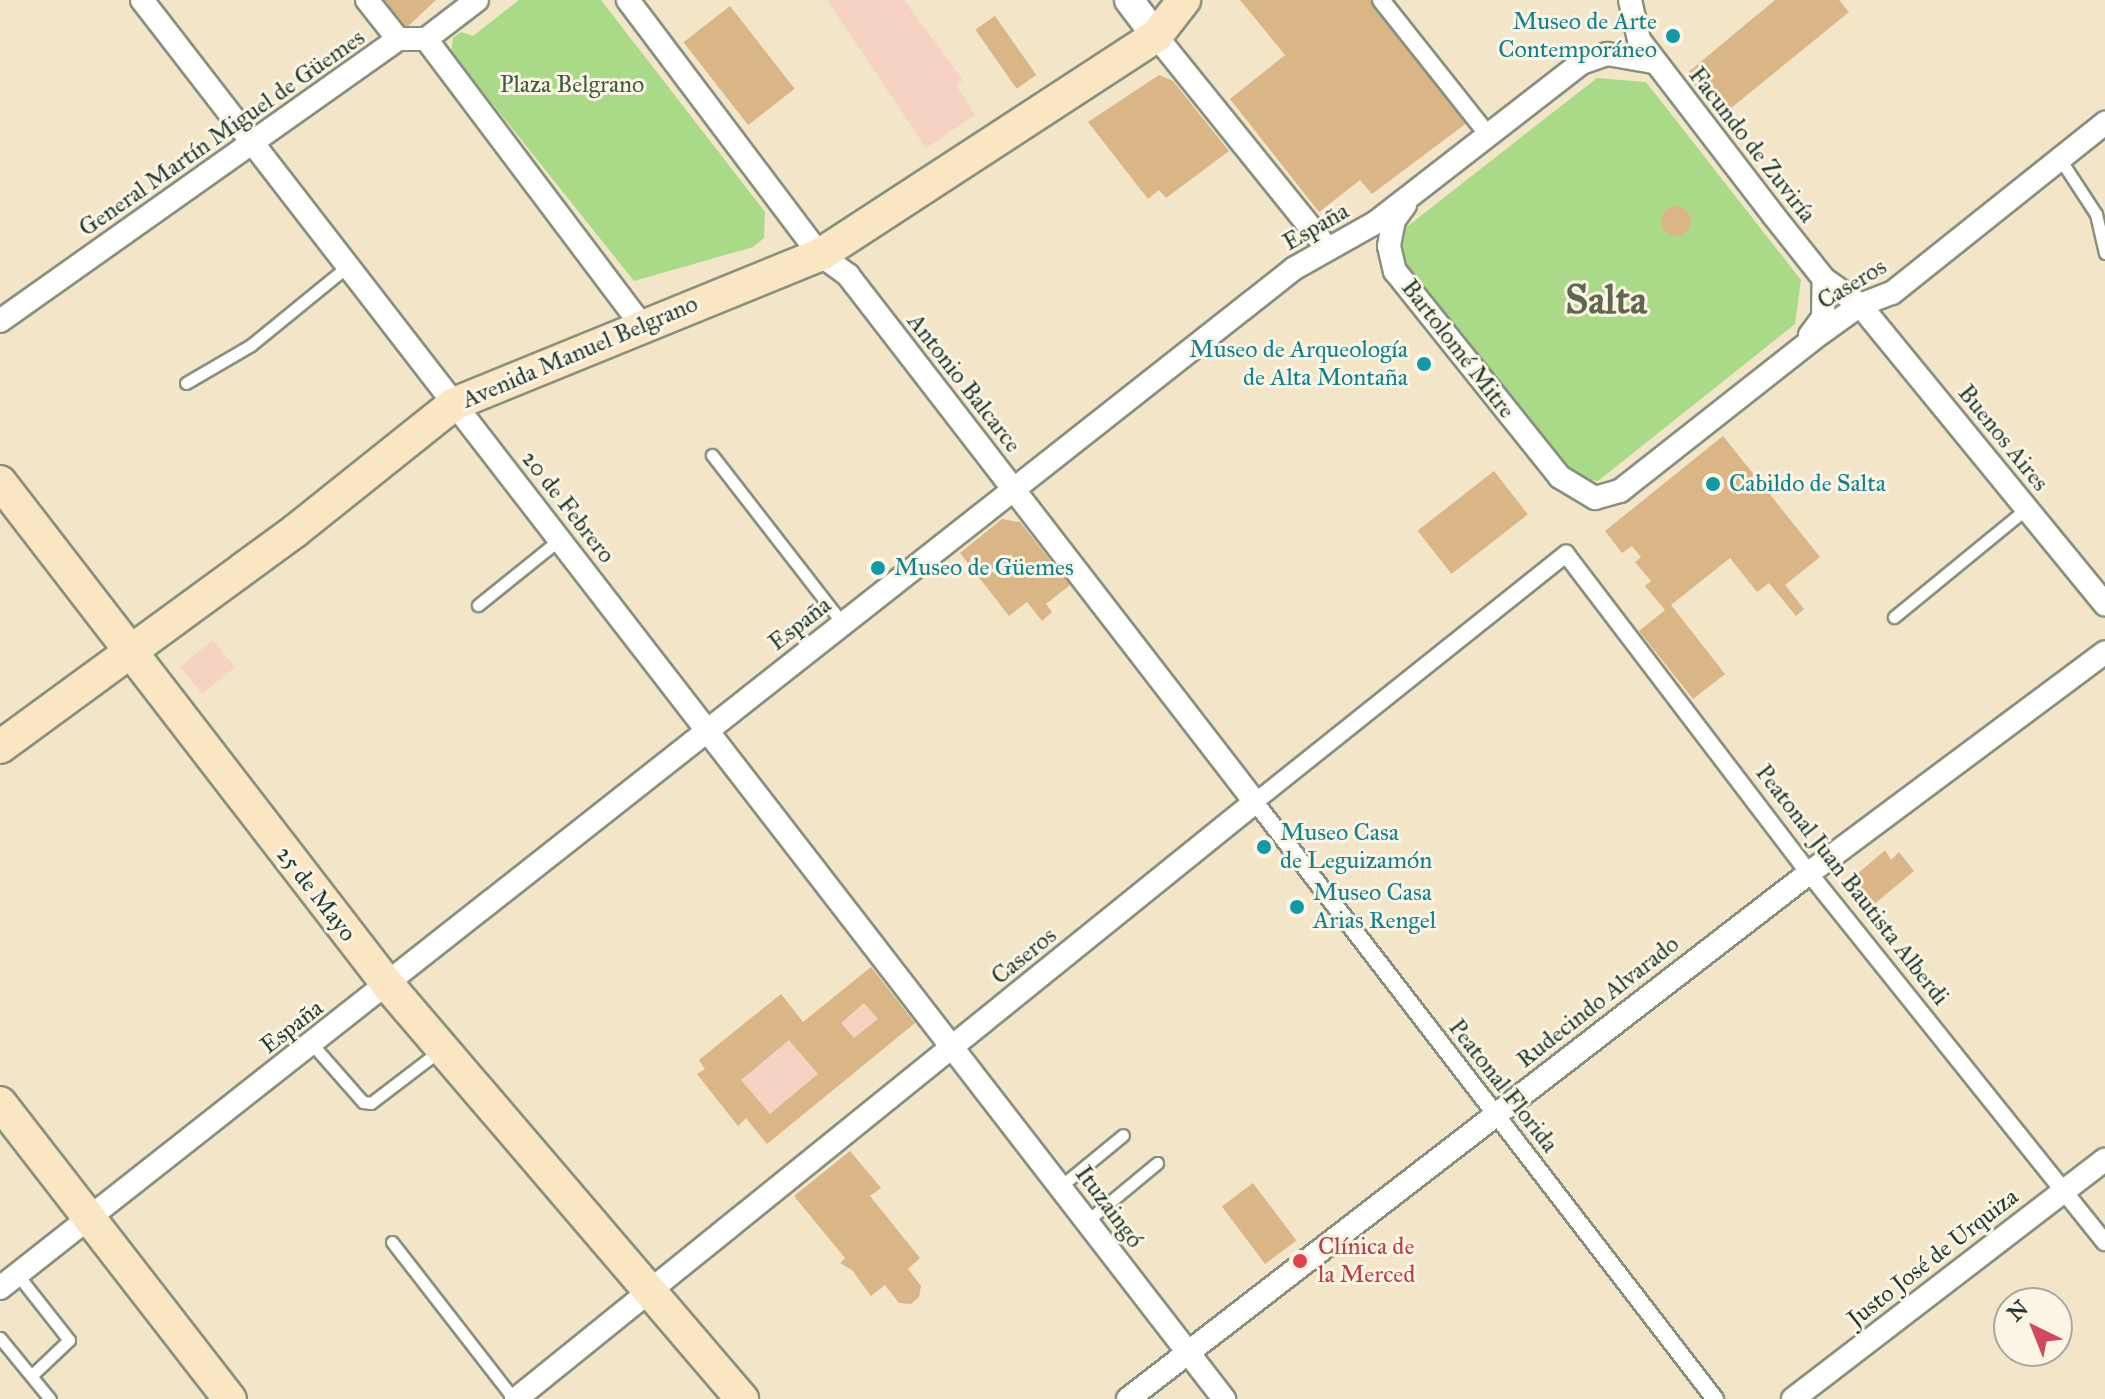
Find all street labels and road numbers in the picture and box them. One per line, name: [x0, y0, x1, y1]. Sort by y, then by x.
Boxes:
street label: General Martín Miguel de Güemes: [74, 23, 370, 243]
street label: Facundo de Zuviría: [1682, 61, 1822, 229]
street label: España: [1278, 197, 1354, 257]
street label: Caseros: [1812, 252, 1892, 316]
street label: Bartolomé Mitre: [1395, 274, 1521, 424]
street label: Avenida Manuel Belgrano: [458, 289, 702, 415]
street label: Antonio Balcarce: [901, 308, 1027, 458]
street label: Buenos Aires: [1951, 379, 2055, 497]
street label: 20 de Febrero: [515, 445, 621, 569]
street label: España: [763, 591, 837, 657]
street label: Peatonal Juan Bautista Alberdi: [1749, 759, 1955, 1011]
street label: 25 de Mayo: [270, 841, 362, 947]
street label: Caseros: [986, 921, 1062, 991]
street label: Rudecindo Alvarado: [1511, 930, 1685, 1074]
street label: España: [255, 994, 329, 1060]
street label: Peatonal Florida: [1442, 1014, 1564, 1158]
street label: Ituzaingó: [1069, 1160, 1149, 1254]
street label: Justo José de Urquiza: [1842, 1182, 2024, 1334]

